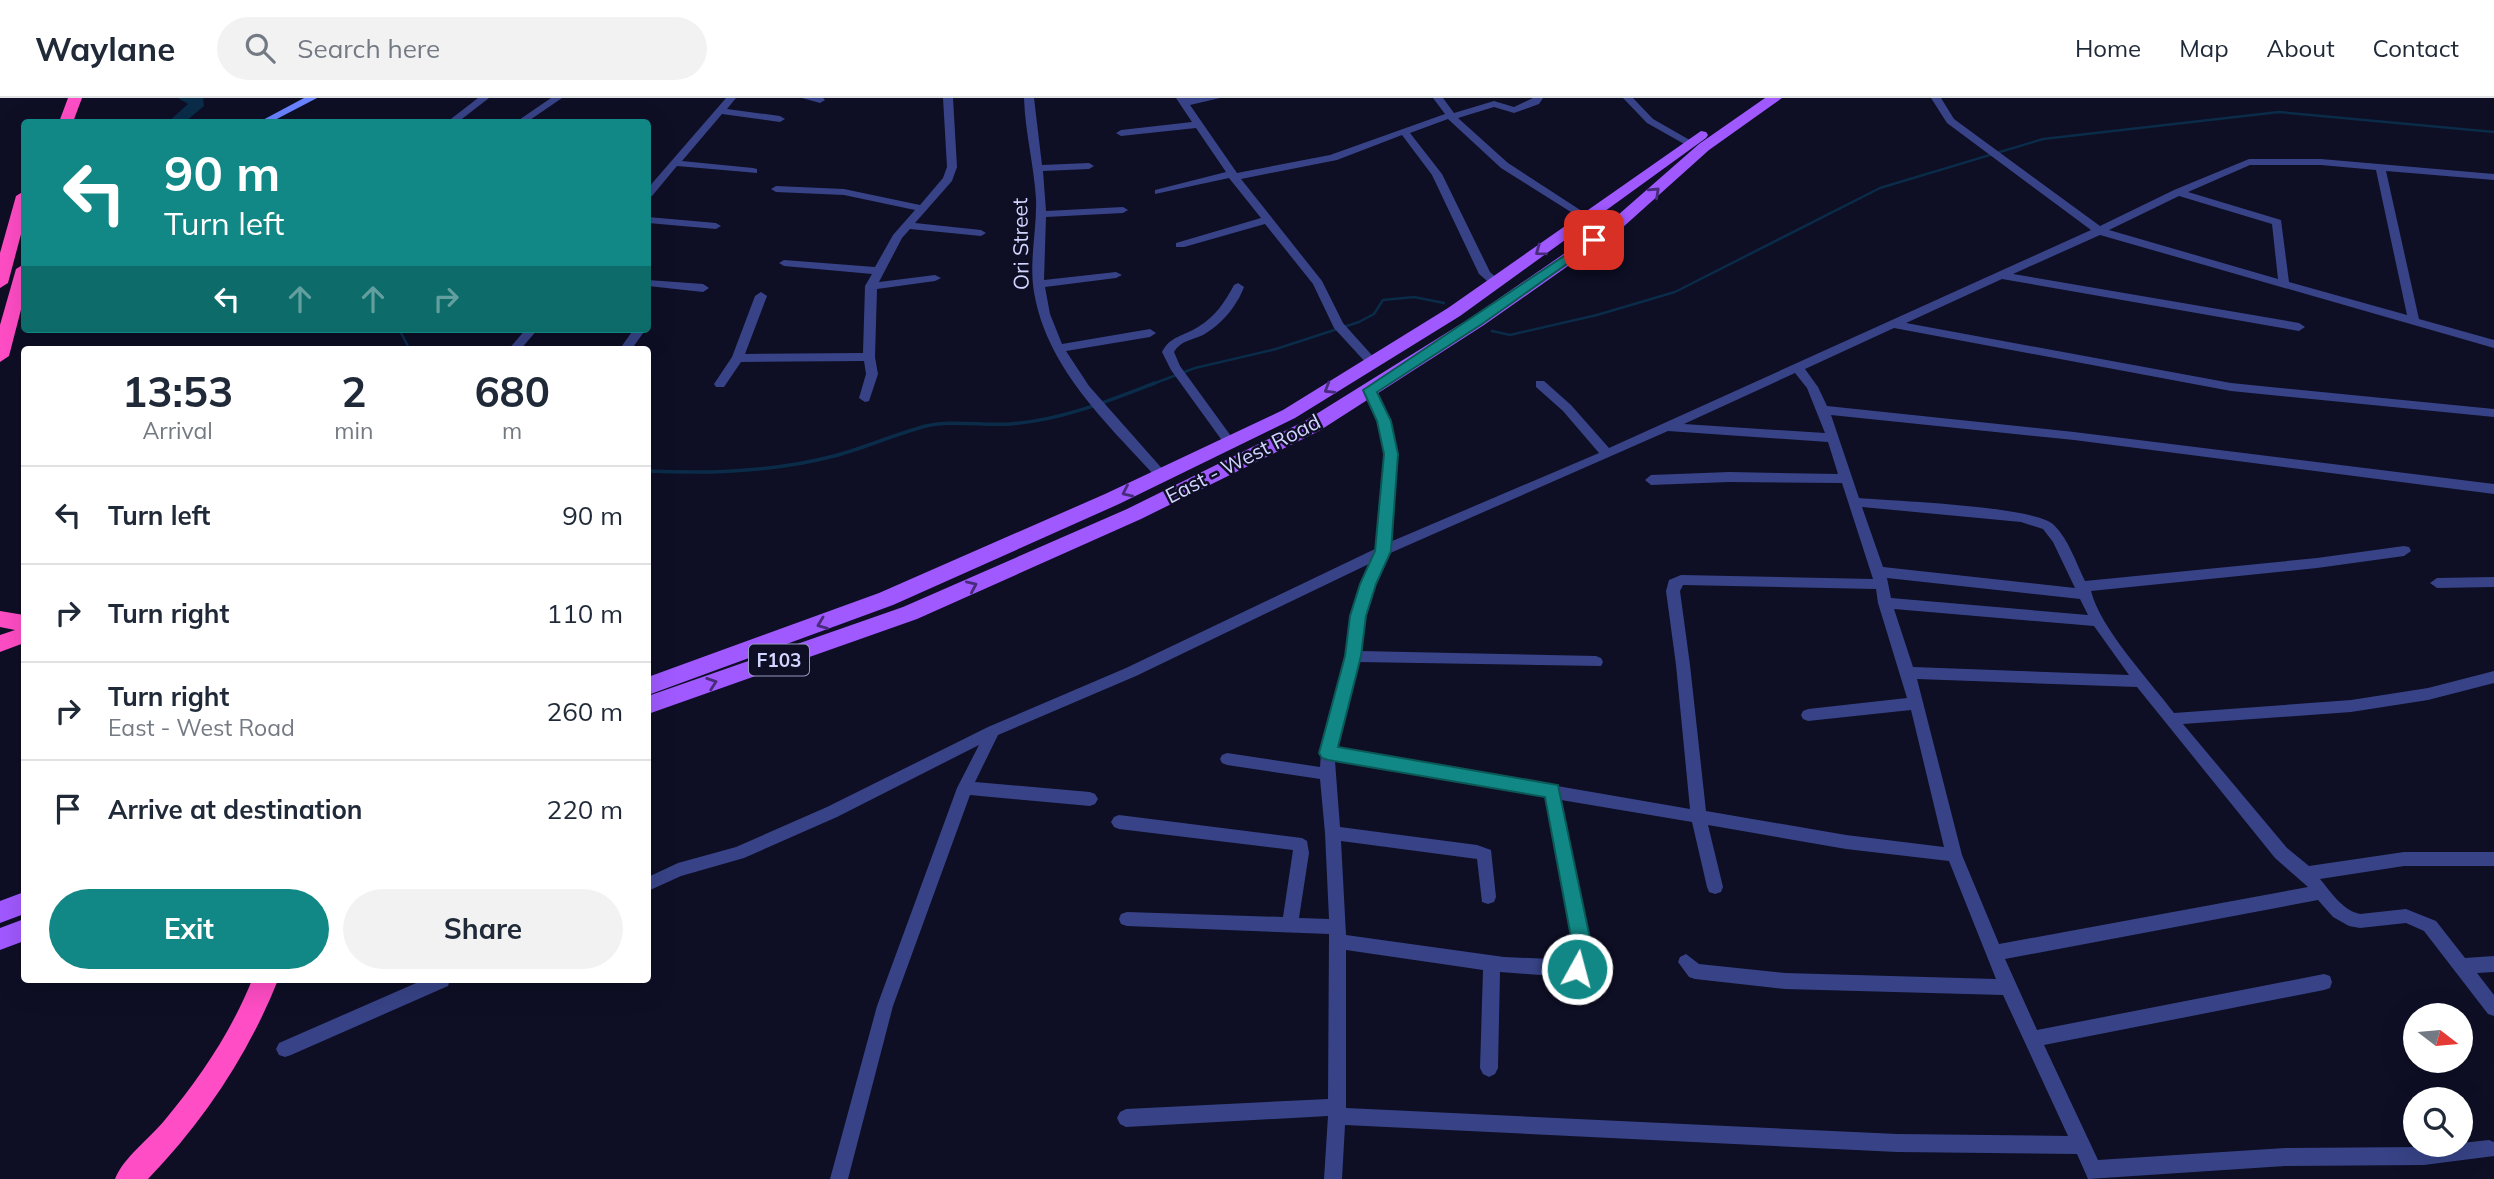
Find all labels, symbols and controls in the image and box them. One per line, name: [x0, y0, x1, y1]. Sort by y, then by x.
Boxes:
search box: [217, 17, 707, 80]
text: Waylane: [35, 28, 175, 69]
icon: search: [241, 29, 279, 67]
text: Search here: [297, 32, 440, 65]
text: Home: [2075, 33, 2141, 63]
text: Map: [2179, 33, 2229, 63]
text: About: [2267, 33, 2335, 63]
text: Contact: [2373, 33, 2459, 63]
text: 90 m: [164, 142, 280, 203]
icon: left: [49, 147, 140, 238]
one-way arrow: [1647, 188, 1660, 201]
street label: Ori Street: [1006, 198, 1034, 290]
text: Turn left: [164, 203, 284, 243]
pin: [1564, 210, 1624, 270]
icon: arrive: [1575, 221, 1613, 259]
one-way arrow: [1535, 243, 1548, 255]
icon: left: [208, 280, 246, 318]
icon: ahead: [281, 280, 319, 318]
icon: ahead: [354, 280, 392, 318]
icon: right: [427, 280, 465, 318]
text: 13:53: [122, 365, 233, 418]
text: 2: [341, 365, 366, 418]
text: 680: [474, 365, 550, 418]
one-way arrow: [1324, 381, 1337, 394]
street label: East - West Road: [1161, 408, 1324, 508]
text: Arrival: [142, 416, 213, 445]
text: min: [334, 416, 373, 445]
text: m: [502, 416, 522, 445]
one-way arrow: [1122, 484, 1134, 498]
icon: left: [49, 496, 87, 534]
text: Turn left: [108, 499, 210, 532]
text: 90 m: [562, 499, 623, 532]
one-way arrow: [965, 580, 977, 594]
icon: right: [49, 594, 87, 632]
text: Turn right: [108, 597, 229, 630]
text: 110 m: [547, 597, 623, 630]
one-way arrow: [817, 615, 829, 629]
road number: F103: [749, 645, 809, 676]
one-way arrow: [705, 677, 718, 691]
text: Turn right: [108, 680, 229, 713]
icon: right: [49, 692, 87, 730]
text: 260 m: [547, 695, 623, 728]
text: East - West Road: [108, 713, 295, 742]
icon: arrive: [49, 790, 87, 828]
text: Arrive at destination: [108, 793, 363, 826]
text: 220 m: [547, 793, 623, 826]
button: Exit: [49, 889, 329, 969]
button: Share: [343, 889, 623, 969]
position arrow: [1540, 932, 1614, 1006]
north arrow: [2403, 1003, 2473, 1073]
map controls: [2403, 1003, 2473, 1157]
button: search: [2403, 1087, 2473, 1157]

